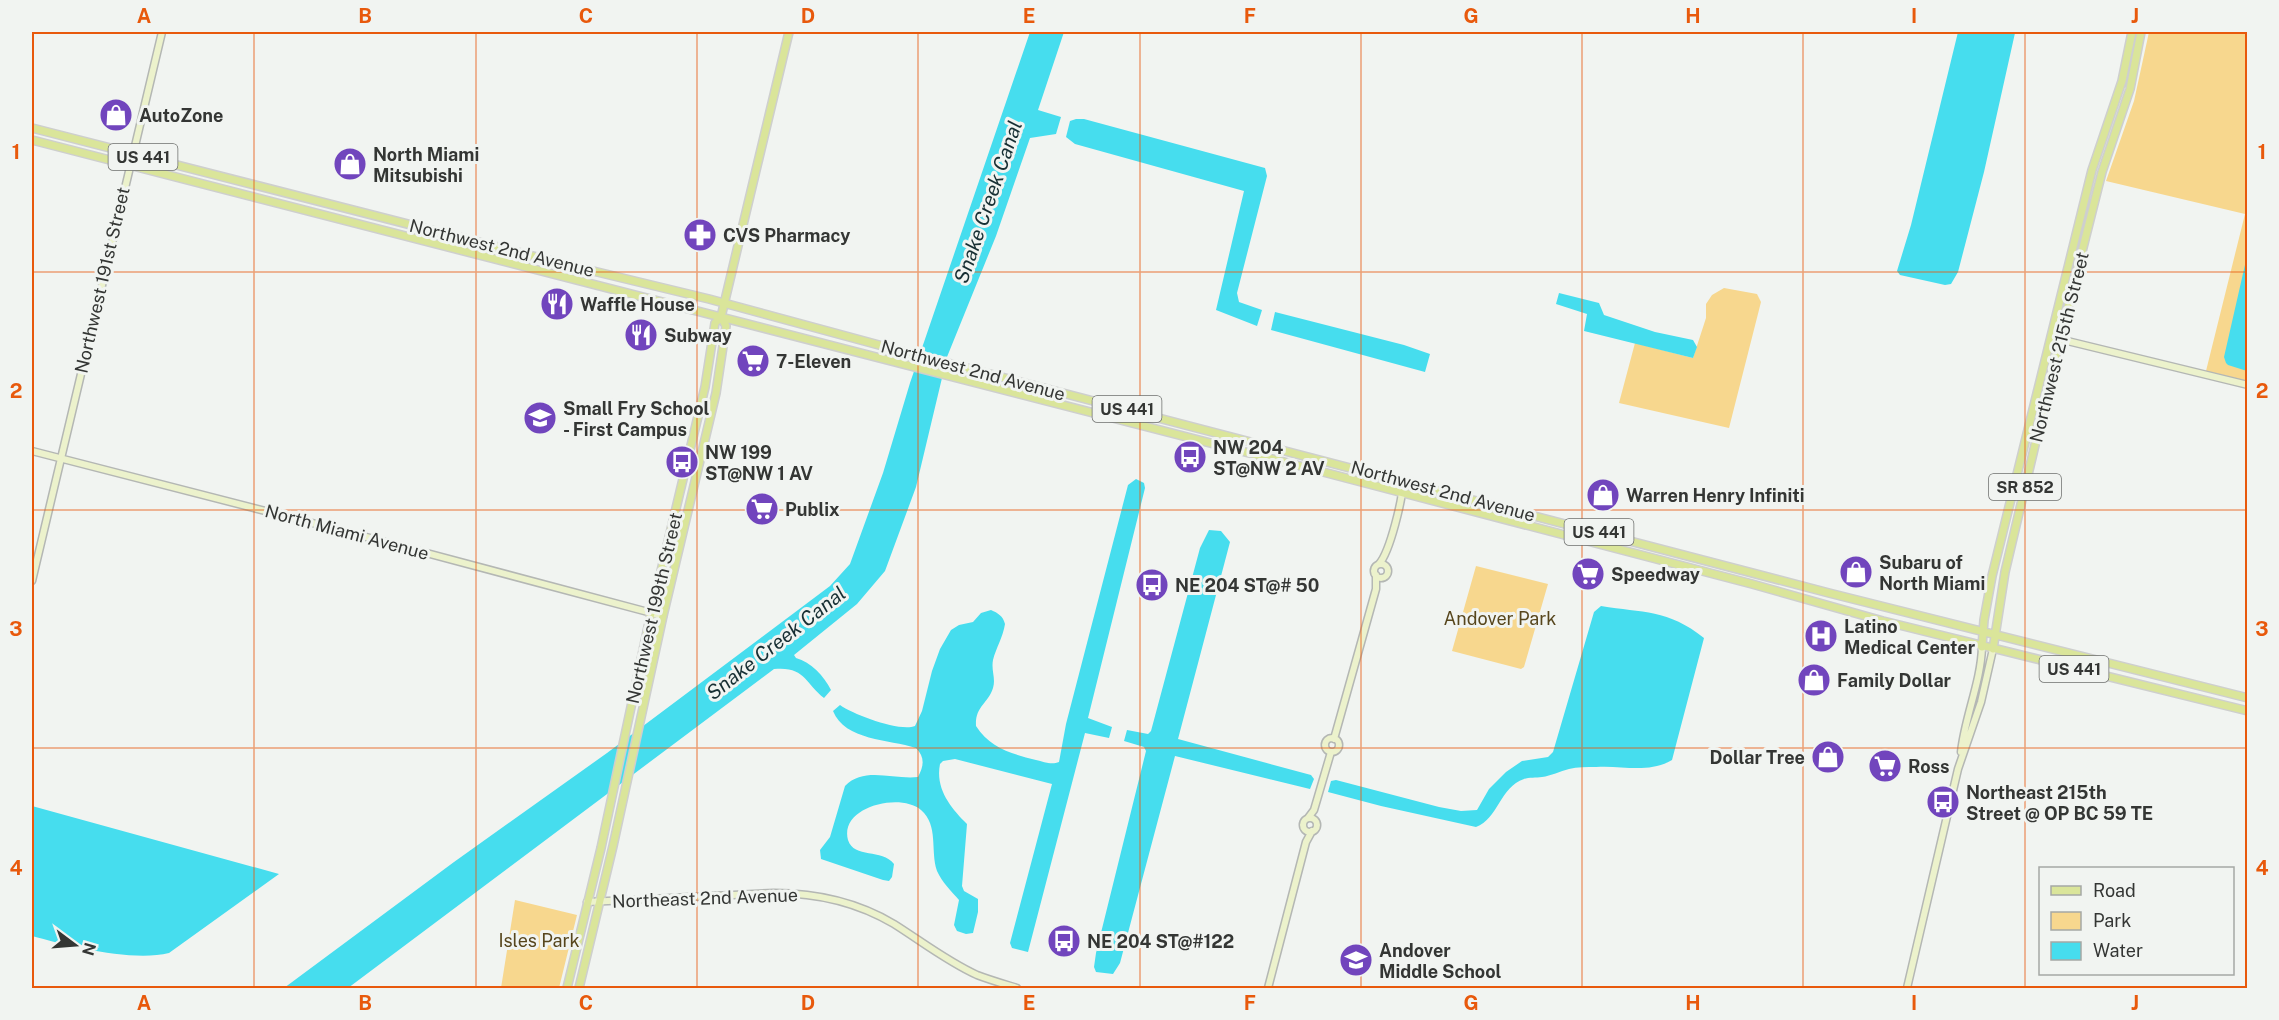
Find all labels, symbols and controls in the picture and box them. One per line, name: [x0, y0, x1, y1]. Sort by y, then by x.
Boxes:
text: A: [137, 4, 151, 28]
text: B: [358, 4, 372, 28]
text: C: [579, 4, 593, 28]
text: D: [801, 4, 815, 28]
text: E: [1023, 4, 1035, 28]
text: F: [1244, 4, 1256, 28]
text: G: [1463, 4, 1479, 28]
text: H: [1685, 4, 1701, 28]
text: I: [1911, 4, 1917, 28]
text: J: [2131, 4, 2139, 28]
shop icon: AutoZone: [98, 97, 134, 133]
place label: AutoZone: [139, 105, 223, 126]
water label: Snake Creek Canal: [949, 118, 1027, 286]
text: 1: [12, 140, 20, 164]
text: 1: [2258, 140, 2266, 164]
road number: US 441: [108, 144, 178, 170]
place label: North Miami Mitsubishi: [373, 144, 479, 186]
shop icon: North Miami Mitsubishi: [332, 146, 368, 182]
street label: Northwest 191st Street: [70, 185, 134, 375]
street label: Northwest 2nd Avenue: [407, 215, 597, 281]
pharmacy icon: CVS Pharmacy: [682, 217, 718, 253]
place label: CVS Pharmacy: [723, 225, 850, 246]
street label: Northwest 215th Street: [2025, 250, 2093, 444]
restaurant icon: Waffle House: [539, 286, 575, 322]
place label: Waffle House: [580, 294, 695, 315]
restaurant icon: Subway: [623, 317, 659, 353]
place label: Subway: [664, 325, 732, 346]
street label: Northwest 2nd Avenue: [879, 335, 1067, 405]
supermarket icon: 7-Eleven: [735, 343, 771, 379]
place label: 7-Eleven: [776, 351, 851, 372]
text: 2: [10, 379, 22, 403]
text: 2: [2256, 379, 2268, 403]
road number: US 441: [1092, 396, 1162, 422]
place label: Small Fry School - First Campus: [563, 398, 710, 440]
school or university icon: Small Fry School - First Campus: [522, 400, 558, 436]
place label: NW 204 ST@NW 2 AV: [1213, 437, 1325, 479]
bus stop icon: NW 204 ST@NW 2 AV: [1172, 439, 1208, 475]
place label: NW 199 ST@NW 1 AV: [705, 442, 813, 484]
bus stop icon: NW 199 ST@NW 1 AV: [664, 444, 700, 480]
street label: Northwest 2nd Avenue: [1349, 456, 1537, 526]
road number: SR 852: [1989, 474, 2061, 500]
shop icon: Warren Henry Infiniti: [1585, 477, 1621, 513]
place label: Warren Henry Infiniti: [1626, 485, 1805, 506]
supermarket icon: Publix: [744, 491, 780, 527]
place label: Publix: [785, 499, 840, 520]
street label: North Miami Avenue: [263, 500, 431, 564]
street label: Northwest 199th Street: [622, 510, 686, 706]
road number: US 441: [1564, 519, 1634, 545]
place label: Subaru of North Miami: [1879, 552, 1985, 594]
shop icon: Subaru of North Miami: [1838, 554, 1874, 590]
supermarket icon: Speedway: [1570, 556, 1606, 592]
place label: Speedway: [1611, 564, 1700, 585]
bus stop icon: NE 204 ST@# 50: [1134, 567, 1170, 603]
place label: NE 204 ST@# 50: [1175, 575, 1319, 596]
water label: Snake Creek Canal: [701, 581, 851, 705]
park label: Andover Park: [1444, 608, 1556, 629]
place label: Latino Medical Center: [1844, 616, 1976, 658]
text: 3: [9, 617, 23, 641]
text: 3: [2255, 617, 2269, 641]
hospital icon: Latino Medical Center: [1803, 618, 1839, 654]
road number: US 441: [2040, 656, 2108, 682]
shop icon: Family Dollar: [1796, 662, 1832, 698]
place label: Family Dollar: [1837, 670, 1952, 691]
shop icon: Dollar Tree: [1810, 739, 1846, 775]
place label: Dollar Tree: [1710, 747, 1805, 768]
supermarket icon: Ross: [1867, 748, 1903, 784]
place label: Ross: [1908, 756, 1949, 777]
place label: Northeast 215th Street @ OP BC 59 TE: [1966, 782, 2153, 824]
bus stop icon: Northeast 215th Street @ OP BC 59 TE: [1925, 784, 1961, 820]
text: 4: [9, 856, 23, 880]
text: 4: [2255, 856, 2269, 880]
legend: [2039, 867, 2234, 975]
text: Road: [2093, 880, 2136, 901]
street label: Northeast 2nd Avenue: [612, 884, 798, 912]
text: Park: [2093, 910, 2131, 931]
north arrow: [45, 915, 105, 975]
bus stop icon: NE 204 ST@#122: [1046, 923, 1082, 959]
park label: Isles Park: [498, 930, 580, 951]
place label: NE 204 ST@#122: [1087, 931, 1234, 952]
text: N: [78, 940, 100, 958]
place label: Andover Middle School: [1379, 940, 1502, 982]
text: Water: [2093, 940, 2143, 961]
school or university icon: Andover Middle School: [1338, 942, 1374, 978]
text: A: [137, 991, 151, 1015]
text: B: [358, 991, 372, 1015]
text: C: [579, 991, 593, 1015]
text: D: [801, 991, 815, 1015]
text: E: [1023, 991, 1035, 1015]
text: F: [1244, 991, 1256, 1015]
text: G: [1463, 991, 1479, 1015]
text: H: [1685, 991, 1701, 1015]
text: I: [1911, 991, 1917, 1015]
text: J: [2131, 991, 2139, 1015]

